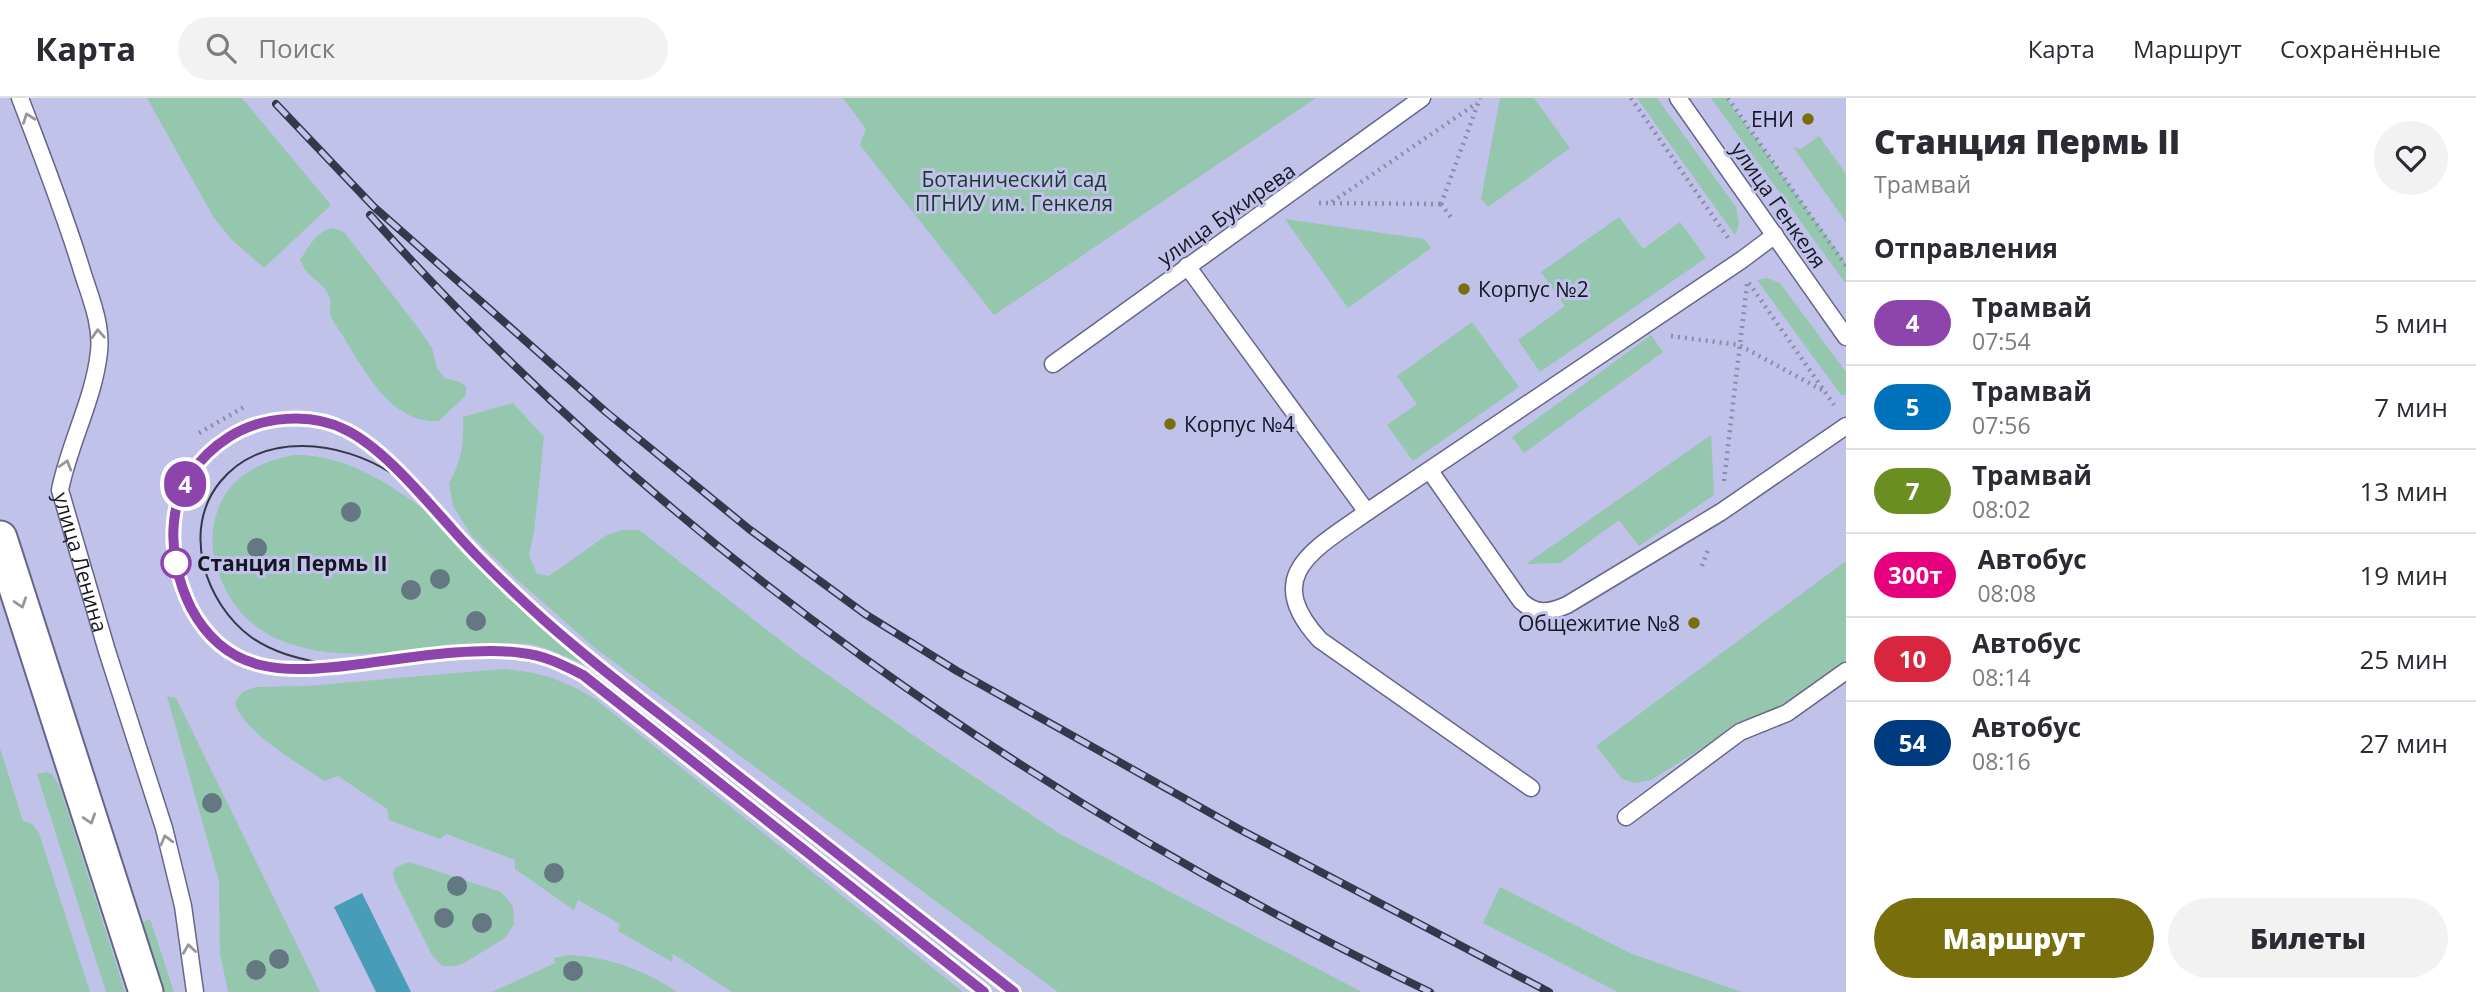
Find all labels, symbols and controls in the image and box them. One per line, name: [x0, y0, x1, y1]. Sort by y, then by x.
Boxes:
search box: [178, 17, 668, 80]
text: Карта: [35, 26, 136, 71]
icon: search: [202, 29, 240, 67]
text: Поиск: [258, 30, 335, 66]
text: Карта: [2028, 32, 2095, 65]
text: Маршрут: [2133, 32, 2242, 65]
text: Сохранённые: [2280, 32, 2441, 65]
place label: ЕНИ: [1751, 105, 1794, 133]
marker: ЕНИ: [1800, 111, 1816, 127]
one-way arrow: [22, 113, 36, 125]
text: Станция Пермь II: [1874, 119, 2180, 164]
button: heart: [2374, 121, 2448, 195]
street label: улица Генкеля: [1725, 136, 1833, 274]
street label: улица Букирева: [1152, 156, 1300, 272]
park label: Ботанический сад ПГНИУ им. Генкеля: [915, 165, 1113, 217]
text: Трамвай: [1874, 168, 1971, 200]
text: Отправления: [1874, 230, 2058, 266]
place label: Корпус №2: [1478, 275, 1589, 303]
marker: Корпус №2: [1456, 281, 1472, 297]
text: Трамвай: [1972, 289, 2092, 325]
text: 5 мин: [2374, 305, 2448, 341]
text: 4: [1906, 306, 1919, 339]
text: 07:54: [1972, 325, 2031, 357]
one-way arrow: [91, 328, 106, 339]
text: Трамвай: [1972, 373, 2092, 409]
text: 7 мин: [2374, 389, 2448, 425]
text: 5: [1906, 390, 1919, 423]
text: 07:56: [1972, 409, 2031, 441]
place label: Корпус №4: [1184, 410, 1295, 438]
marker: Корпус №4: [1162, 416, 1178, 432]
text: Трамвай: [1972, 457, 2092, 493]
one-way arrow: [58, 459, 73, 471]
line badge: 4: [162, 461, 208, 507]
text: 4: [178, 467, 192, 500]
text: 13 мин: [2359, 473, 2448, 509]
text: 7: [1906, 474, 1919, 507]
street label: улица Ленина: [47, 489, 115, 635]
text: 08:02: [1972, 493, 2031, 525]
text: Автобус: [1977, 541, 2087, 577]
marker: Станция Пермь II: [161, 548, 191, 578]
place label: Станция Пермь II: [197, 549, 387, 577]
text: 19 мин: [2359, 557, 2448, 593]
text: 300т: [1888, 558, 1942, 591]
text: 08:08: [1977, 577, 2036, 609]
one-way arrow: [13, 596, 27, 608]
place label: Общежитие №8: [1518, 609, 1680, 637]
marker: Общежитие №8: [1686, 615, 1702, 631]
text: Автобус: [1972, 625, 2081, 661]
text: 25 мин: [2359, 641, 2448, 677]
text: 10: [1899, 642, 1926, 675]
text: 08:14: [1972, 661, 2031, 693]
text: Автобус: [1972, 709, 2081, 745]
text: 27 мин: [2359, 725, 2448, 761]
text: 54: [1899, 726, 1926, 759]
text: 08:16: [1972, 745, 2031, 777]
one-way arrow: [82, 813, 97, 825]
one-way arrow: [160, 834, 175, 846]
button: Маршрут: [1874, 898, 2154, 978]
button: Билеты: [2168, 898, 2448, 978]
one-way arrow: [182, 943, 197, 955]

